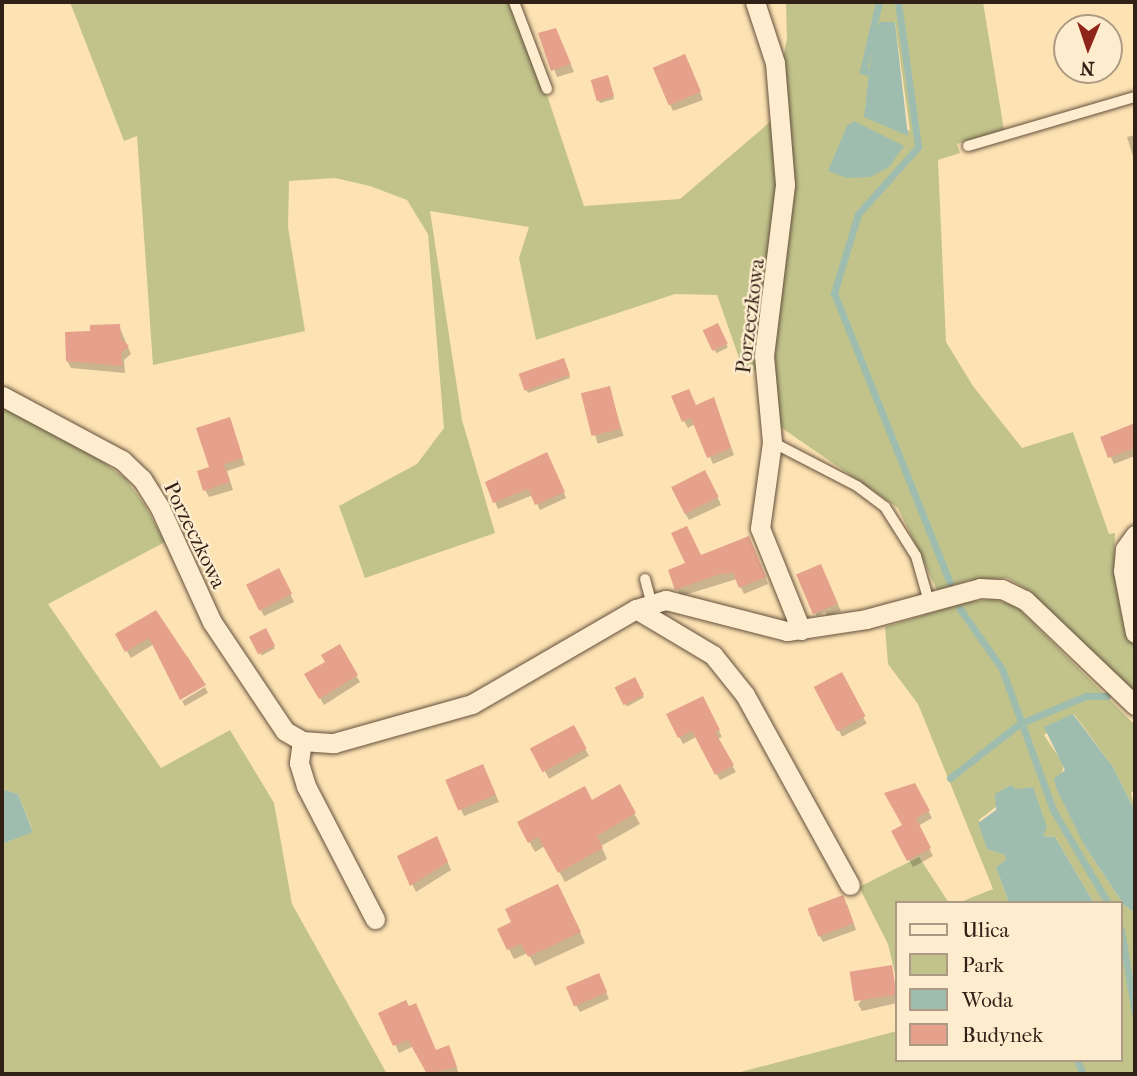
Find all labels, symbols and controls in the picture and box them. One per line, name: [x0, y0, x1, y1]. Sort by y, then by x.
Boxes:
north arrow: [1053, 14, 1123, 84]
text: N: [1080, 57, 1095, 79]
street label: Porzeczkowa: [730, 257, 770, 375]
street label: Porzeczkowa: [158, 478, 232, 592]
legend: [895, 901, 1123, 1062]
text: Ulica: [962, 918, 1009, 942]
text: Park: [962, 953, 1004, 977]
text: Woda: [962, 988, 1013, 1012]
text: Budynek: [962, 1023, 1043, 1047]

